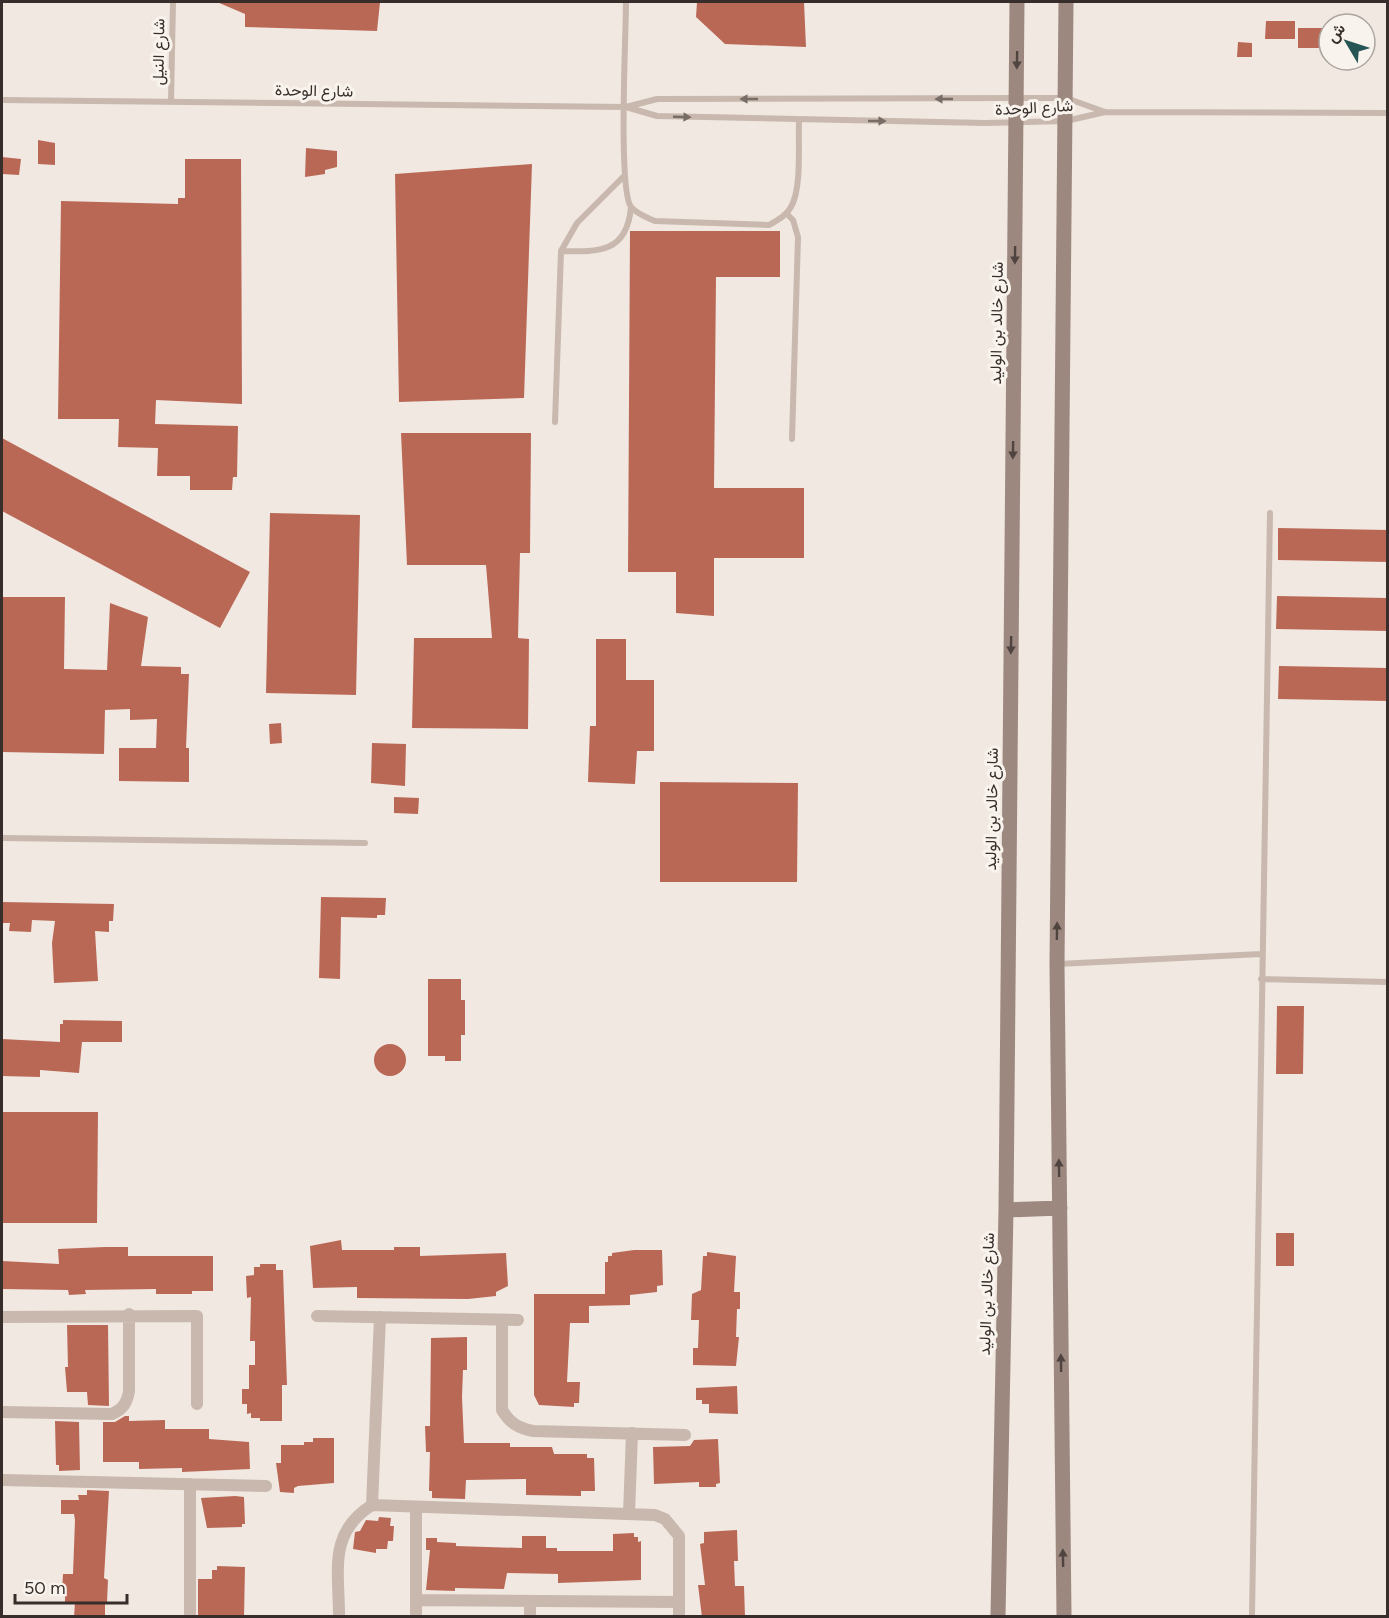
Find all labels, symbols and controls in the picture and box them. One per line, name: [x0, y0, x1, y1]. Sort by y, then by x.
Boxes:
north arrow: [1317, 12, 1377, 72]
street label: شارع النيل: [148, 18, 171, 86]
text: ش: [1322, 19, 1349, 46]
one-way arrow: [1012, 50, 1022, 69]
street label: شارع الوحدة: [275, 80, 353, 103]
one-way arrow: [740, 94, 759, 104]
one-way arrow: [935, 94, 954, 104]
street label: شارع الوحدة: [994, 96, 1074, 121]
one-way arrow: [673, 112, 692, 122]
one-way arrow: [868, 116, 887, 126]
one-way arrow: [1010, 245, 1020, 264]
street label: شارع خالد بن الوليد: [986, 262, 1009, 385]
one-way arrow: [1008, 440, 1018, 459]
one-way arrow: [1006, 635, 1015, 654]
street label: شارع خالد بن الوليد: [981, 748, 1004, 871]
one-way arrow: [1052, 922, 1062, 941]
one-way arrow: [1055, 1159, 1064, 1178]
street label: شارع خالد بن الوليد: [975, 1232, 1000, 1356]
one-way arrow: [1056, 1354, 1066, 1373]
one-way arrow: [1058, 1549, 1068, 1568]
scale bar: [15, 1567, 128, 1605]
text: 50 m: [24, 1577, 66, 1599]

